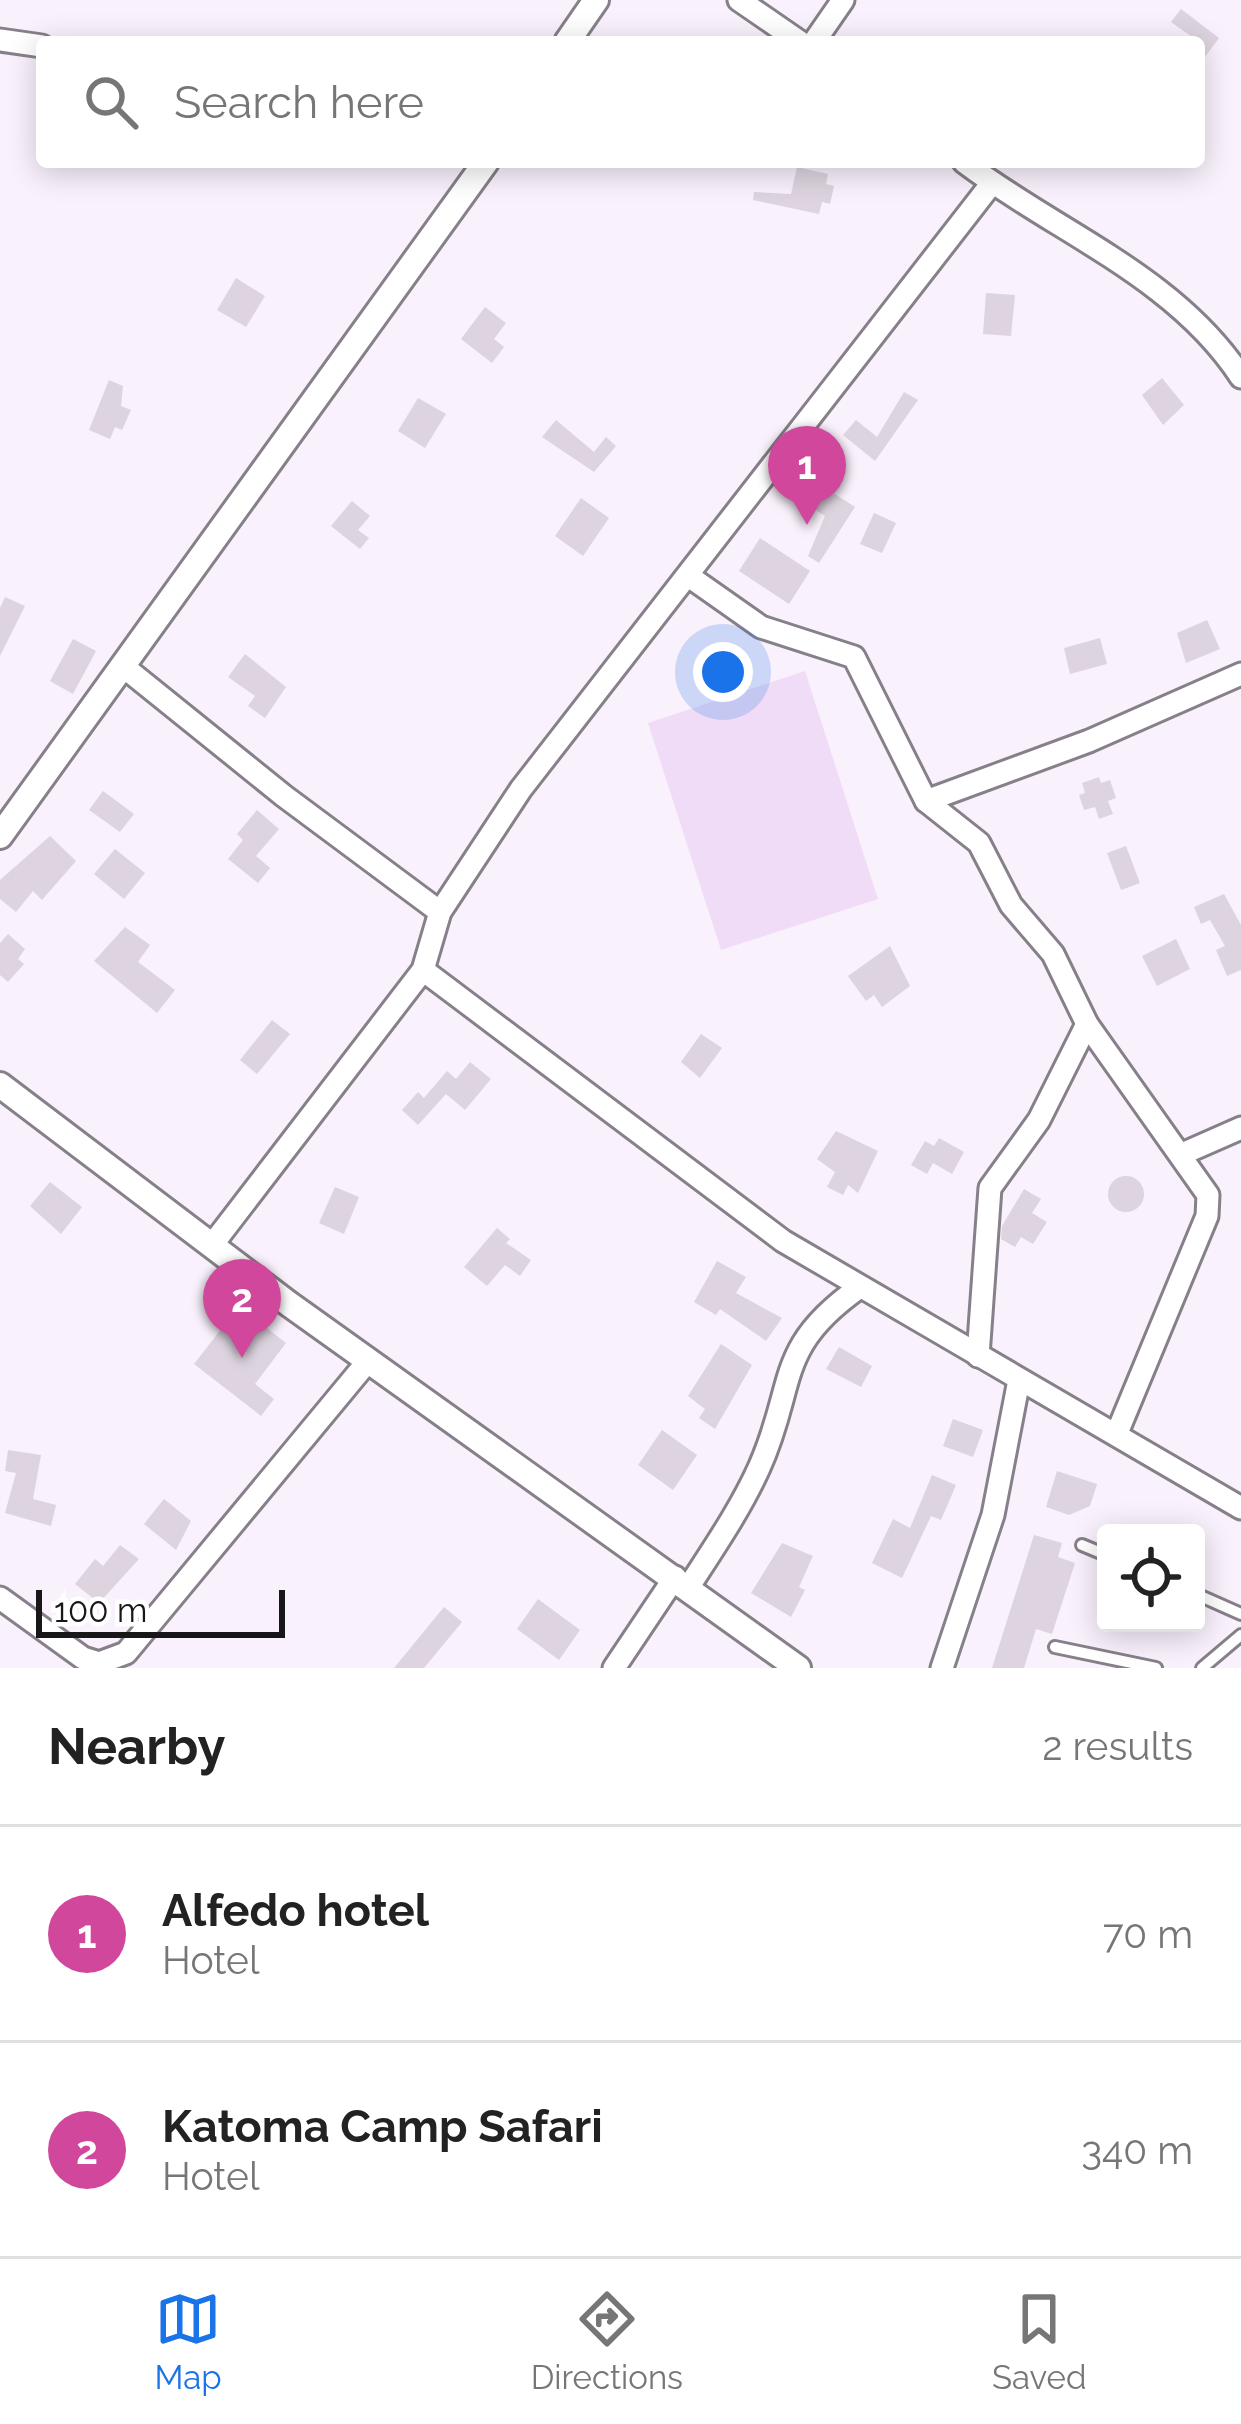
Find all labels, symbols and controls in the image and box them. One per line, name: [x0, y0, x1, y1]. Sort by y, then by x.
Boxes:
search box: [36, 36, 1205, 168]
icon: search: [78, 69, 144, 135]
text: Search here: [174, 76, 424, 129]
pin: 1: [768, 426, 846, 525]
your location: [693, 642, 753, 702]
pin: 2: [203, 1259, 281, 1358]
map controls: [1097, 1524, 1205, 1632]
button: locate: [1097, 1524, 1205, 1632]
scale bar: [36, 1584, 285, 1637]
text: 100 m: [54, 1591, 147, 1630]
text: Nearby: [48, 1716, 225, 1776]
text: 2 results: [1042, 1723, 1193, 1769]
text: Alfedo hotel: [162, 1884, 429, 1937]
text: 1: [77, 1911, 97, 1957]
text: 70 m: [1103, 1911, 1193, 1957]
text: Hotel: [162, 1937, 260, 1983]
text: Katoma Camp Safari: [162, 2100, 603, 2153]
text: 2: [76, 2127, 98, 2173]
text: 340 m: [1081, 2127, 1193, 2173]
text: Hotel: [162, 2153, 260, 2199]
tab: Map: [155, 2286, 222, 2397]
tab: Directions: [531, 2286, 683, 2397]
tab: Saved: [992, 2286, 1086, 2397]

